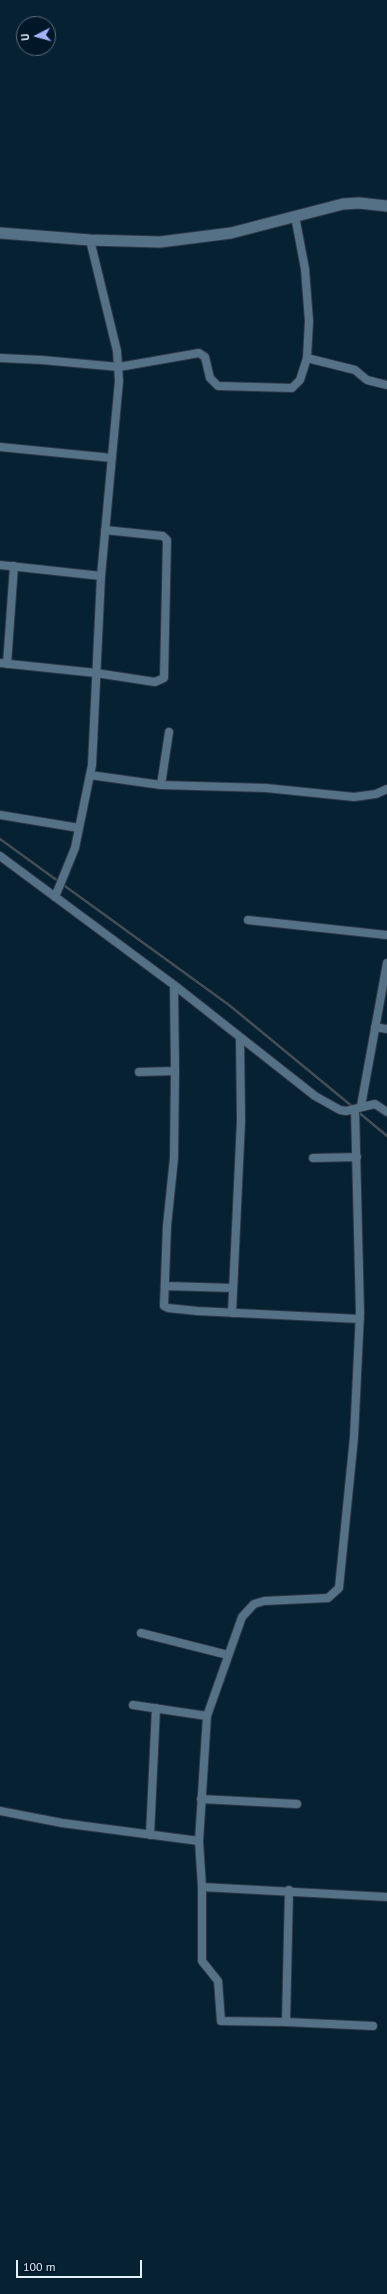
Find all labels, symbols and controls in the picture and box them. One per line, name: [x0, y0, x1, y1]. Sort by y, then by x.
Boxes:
north arrow: [16, 16, 56, 56]
text: U: [18, 33, 32, 41]
scale bar: [18, 2252, 144, 2278]
text: 100 m: [23, 2259, 56, 2274]

